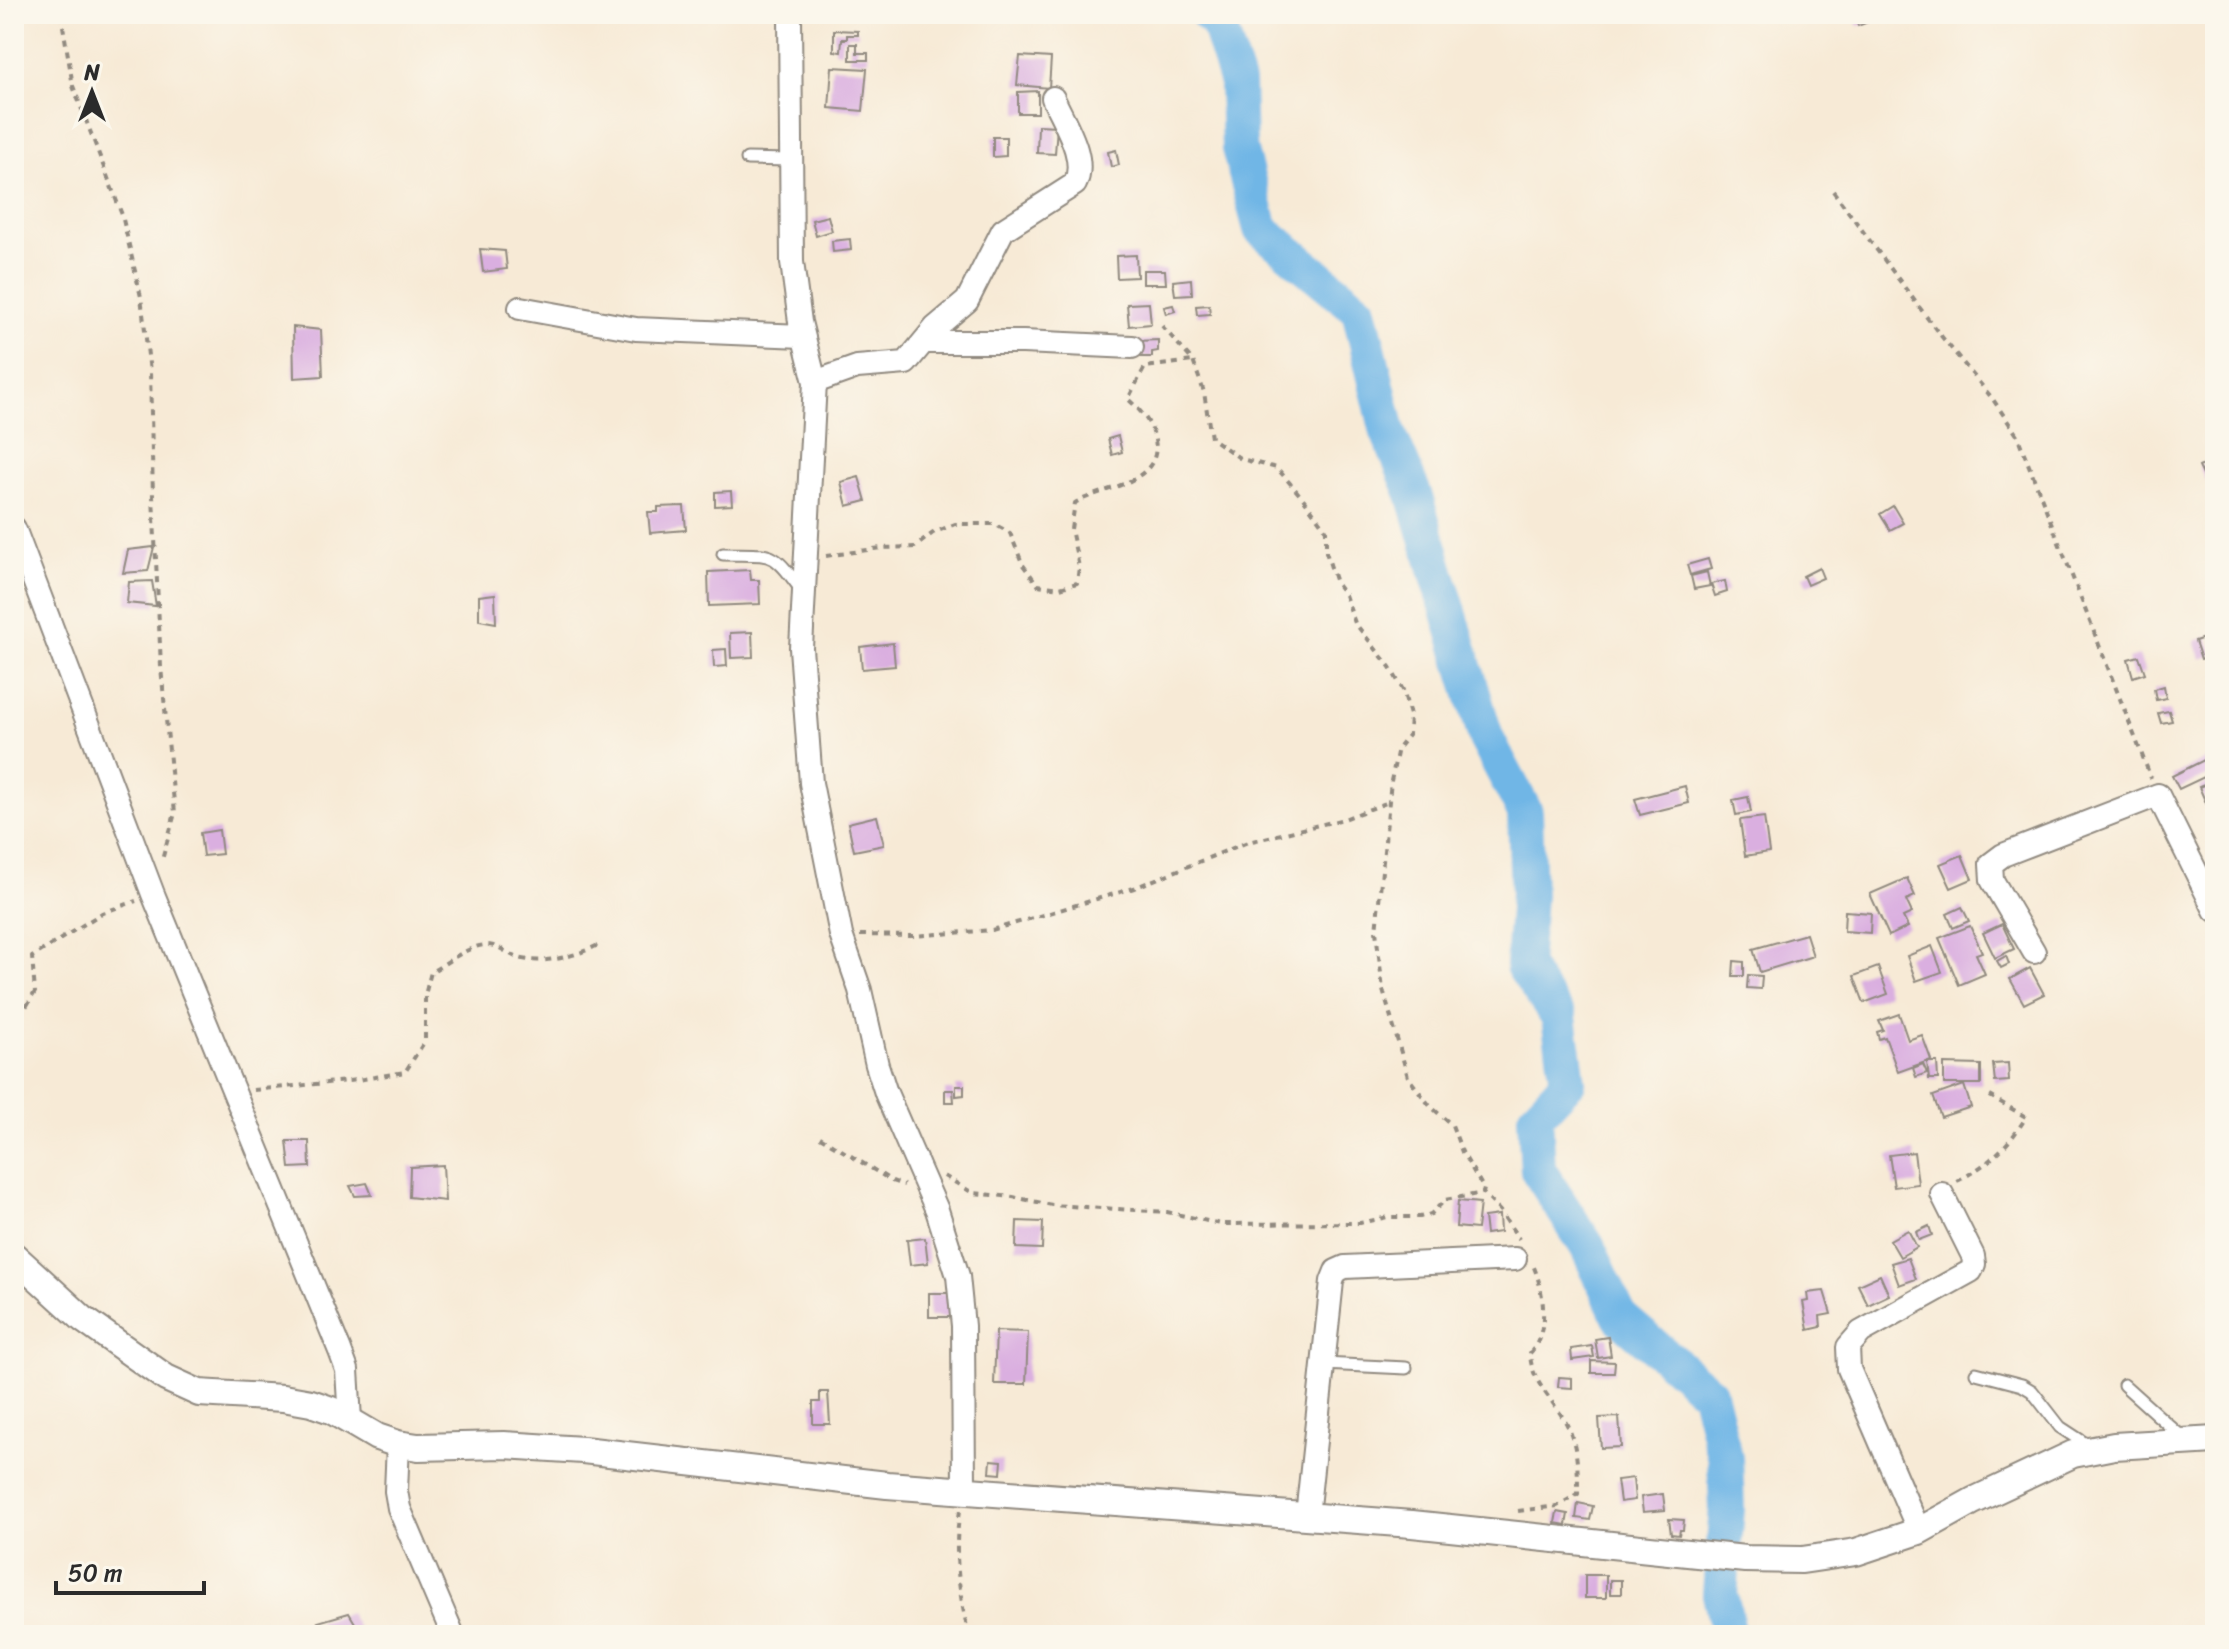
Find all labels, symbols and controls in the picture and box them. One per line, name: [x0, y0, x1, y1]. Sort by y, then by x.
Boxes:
north arrow: [52, 52, 132, 132]
text: N: [83, 53, 100, 92]
scale bar: [56, 1545, 204, 1595]
text: 50 m: [68, 1552, 123, 1594]

